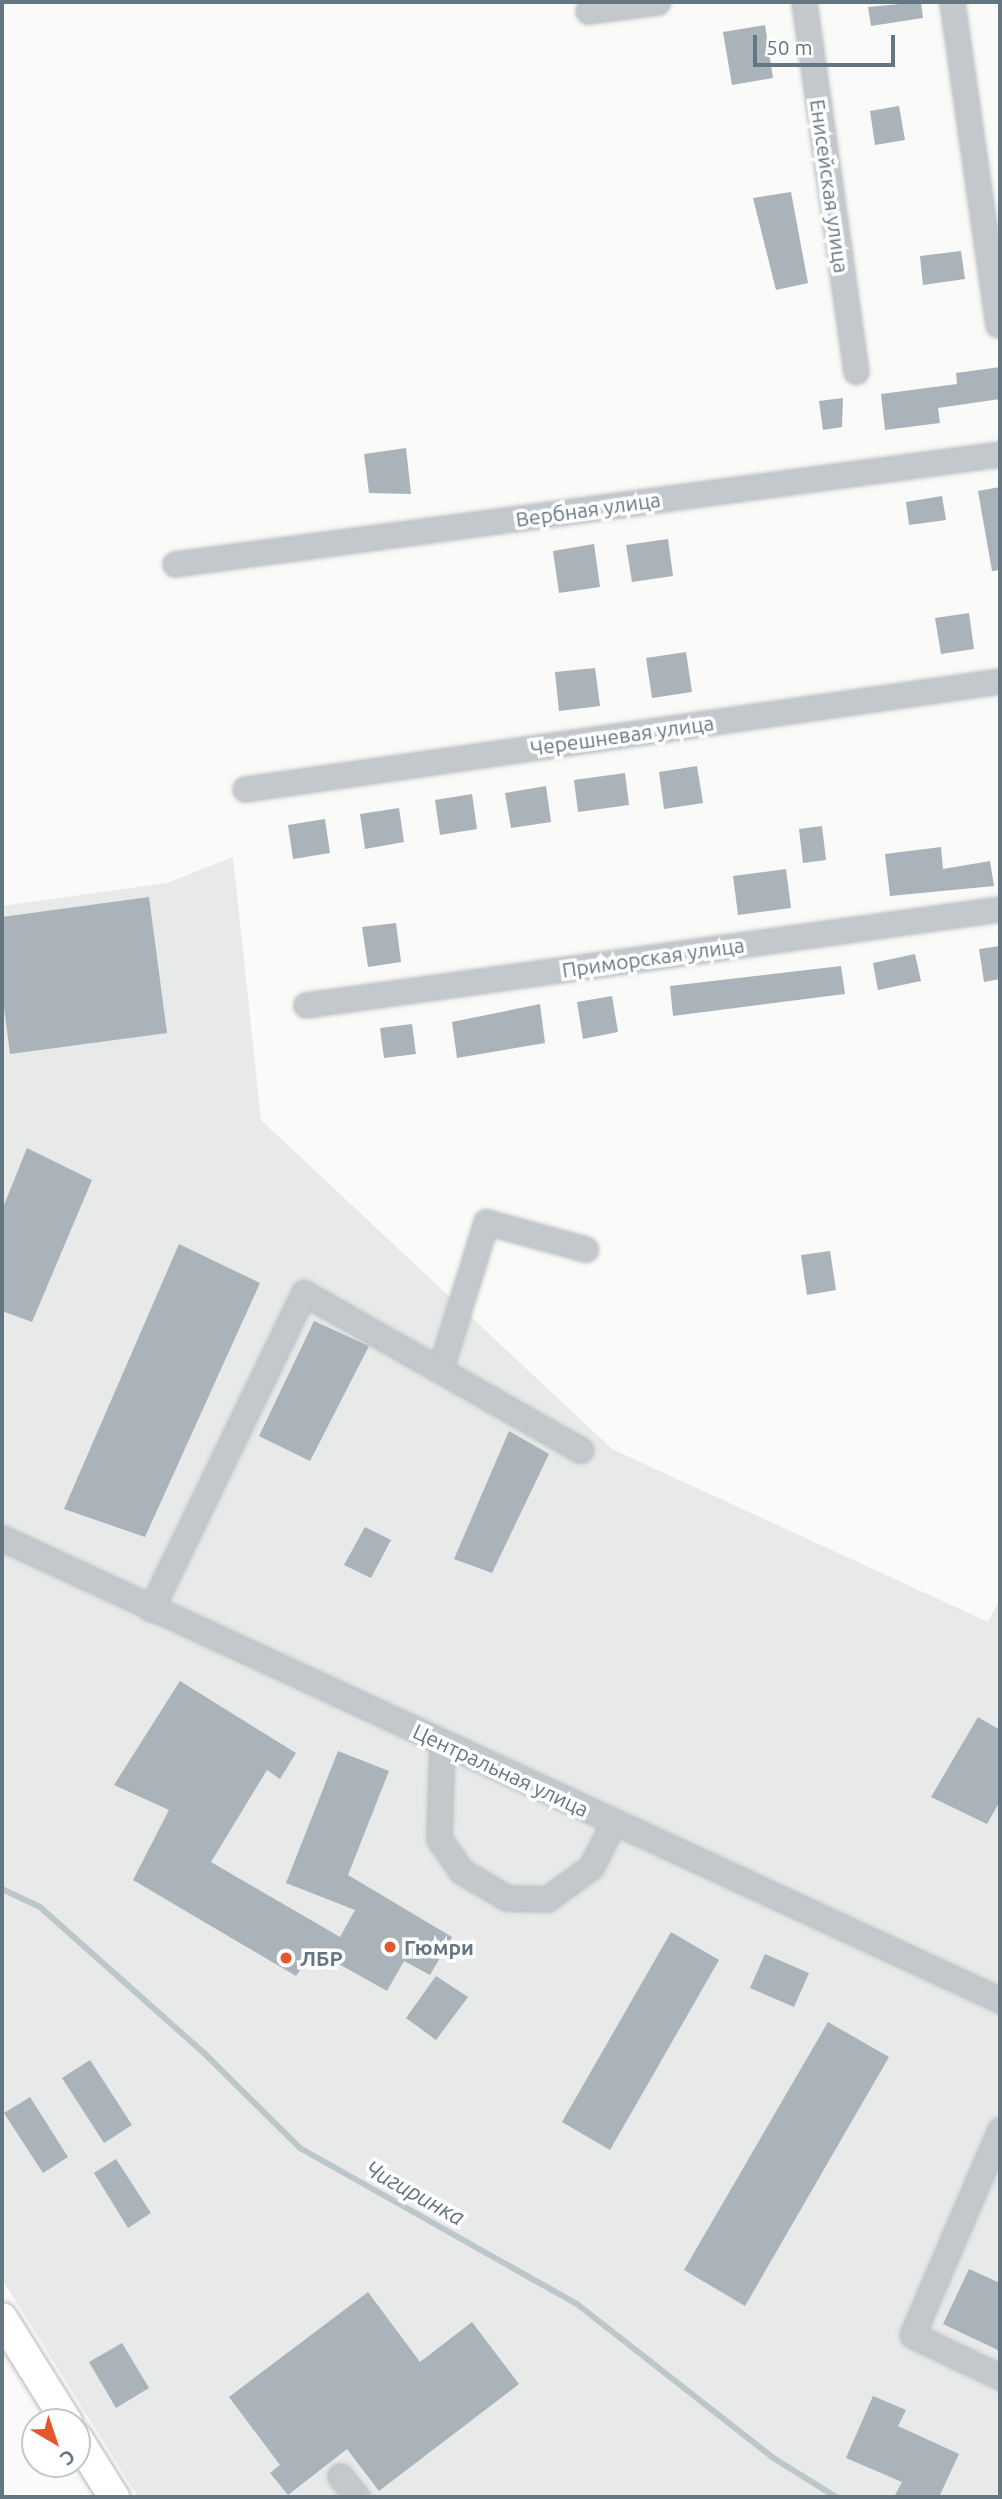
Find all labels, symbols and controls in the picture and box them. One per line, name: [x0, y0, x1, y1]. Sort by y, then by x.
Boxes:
scale bar: [757, 21, 899, 65]
text: 50 m: [766, 35, 813, 59]
street label: Енисейская улица: [805, 97, 855, 275]
street label: Вербная улица: [514, 486, 662, 532]
street label: Черешневая улица: [529, 710, 715, 760]
street label: Приморская улица: [560, 932, 746, 982]
street label: Центральная улица: [409, 1718, 593, 1822]
place label: Гюмри: [404, 1934, 474, 1960]
marker: Гюмри: [382, 1939, 398, 1955]
place label: ЛБР: [300, 1945, 343, 1971]
marker: ЛБР: [278, 1950, 294, 1966]
water label: Чигиринка: [361, 2155, 469, 2231]
north arrow: [21, 2408, 91, 2478]
text: С: [56, 2445, 80, 2470]

